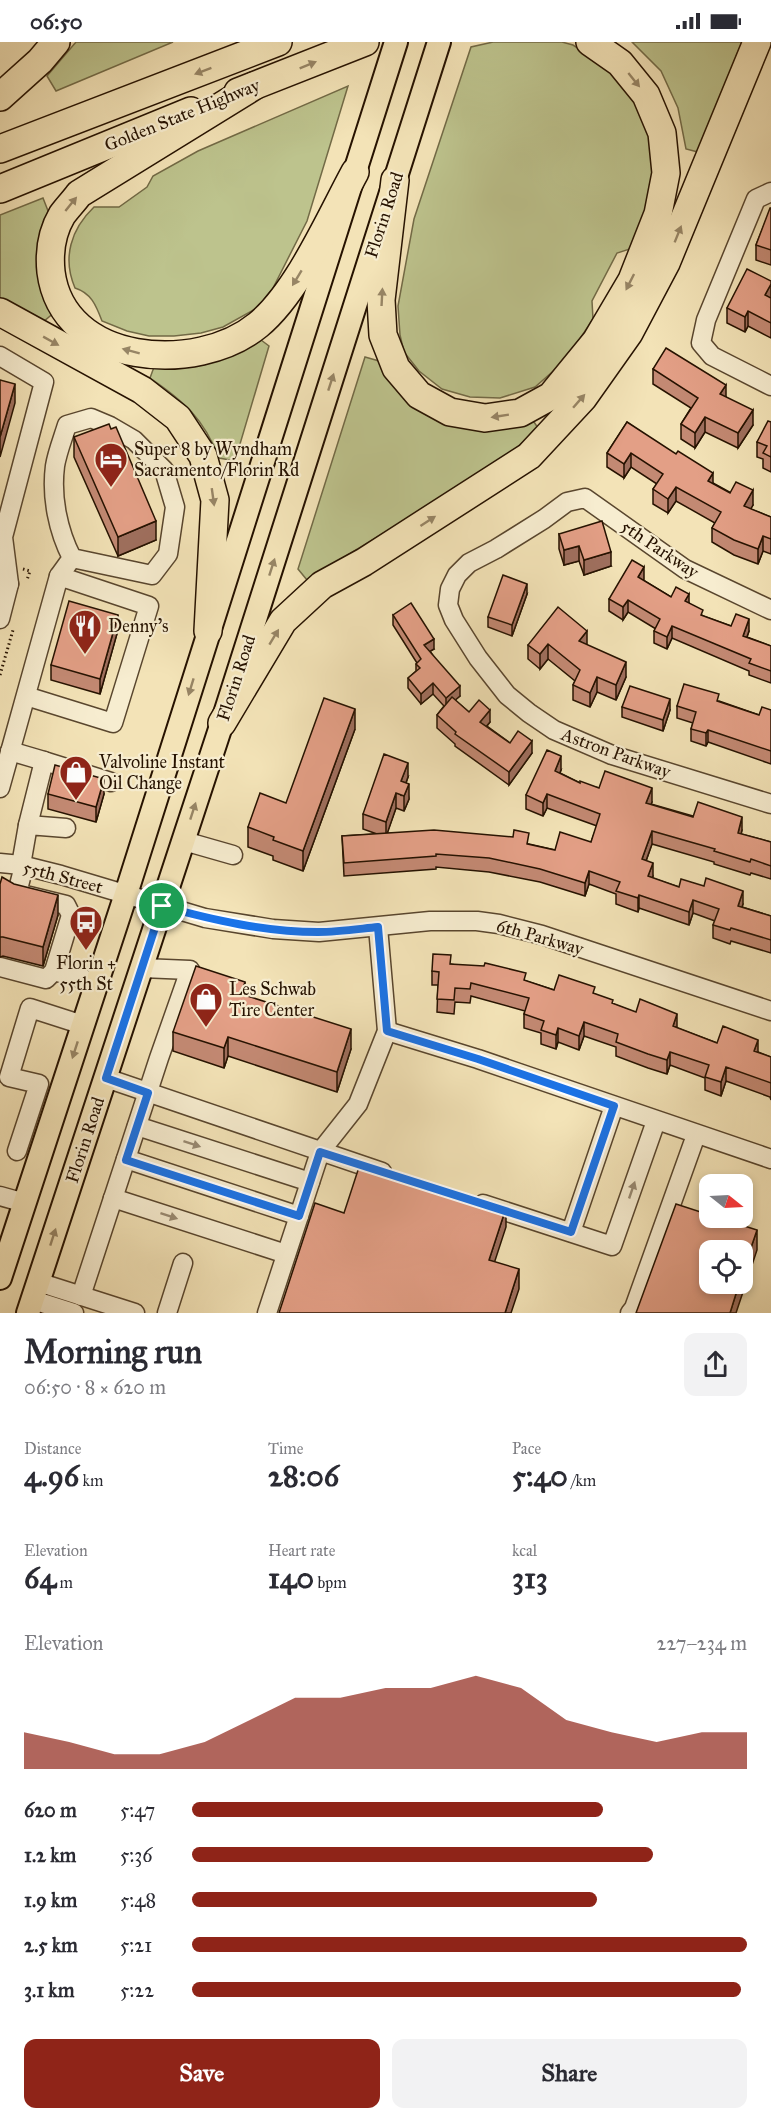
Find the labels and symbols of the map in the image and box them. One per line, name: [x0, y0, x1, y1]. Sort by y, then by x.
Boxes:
one-way arrow: [299, 59, 317, 69]
one-way arrow: [194, 66, 212, 76]
one-way arrow: [627, 72, 640, 87]
street label: Golden State Highway: [101, 74, 264, 157]
street label: Florin Road: [360, 169, 408, 261]
one-way arrow: [65, 196, 78, 212]
one-way arrow: [673, 224, 683, 242]
one-way arrow: [291, 270, 302, 286]
one-way arrow: [625, 274, 635, 291]
one-way arrow: [378, 288, 387, 307]
one-way arrow: [43, 336, 60, 346]
one-way arrow: [122, 345, 140, 355]
one-way arrow: [327, 373, 336, 391]
one-way arrow: [573, 393, 586, 409]
one-way arrow: [490, 412, 509, 421]
place label: Super 8 by Wyndham Sacramento/Florin Rd: [134, 438, 299, 481]
hotel icon: Super 8 by Wyndham Sacramento/Florin Rd: [93, 441, 129, 488]
one-way arrow: [208, 488, 217, 507]
street label: 5th Parkway: [617, 515, 703, 583]
one-way arrow: [420, 516, 436, 527]
one-way arrow: [268, 558, 277, 576]
restaurant icon: Denny's: [67, 608, 103, 655]
place label: Denny's: [108, 615, 169, 637]
one-way arrow: [268, 629, 279, 645]
street label: Florin Road: [212, 632, 260, 724]
one-way arrow: [186, 678, 195, 696]
street label: Astron Parkway: [557, 723, 674, 783]
place label: Valvoline Instant Oil Change: [98, 751, 226, 795]
shop icon: Valvoline Instant Oil Change: [58, 754, 94, 801]
one-way arrow: [189, 802, 199, 820]
street label: 55th Street: [21, 856, 106, 898]
pin: [136, 880, 187, 931]
bus stop icon: Florin + 55th St: [68, 904, 104, 951]
street label: 6th Parkway: [494, 914, 587, 960]
place label: Florin + 55th St: [56, 952, 116, 995]
place label: Les Schwab Tire Center: [229, 978, 316, 1021]
shop icon: Les Schwab Tire Center: [188, 981, 224, 1028]
one-way arrow: [70, 1041, 79, 1059]
street label: Florin Road: [61, 1094, 109, 1186]
one-way arrow: [183, 1140, 201, 1149]
north arrow: [699, 1174, 753, 1228]
one-way arrow: [627, 1181, 637, 1199]
one-way arrow: [160, 1212, 178, 1221]
one-way arrow: [49, 1228, 58, 1246]

